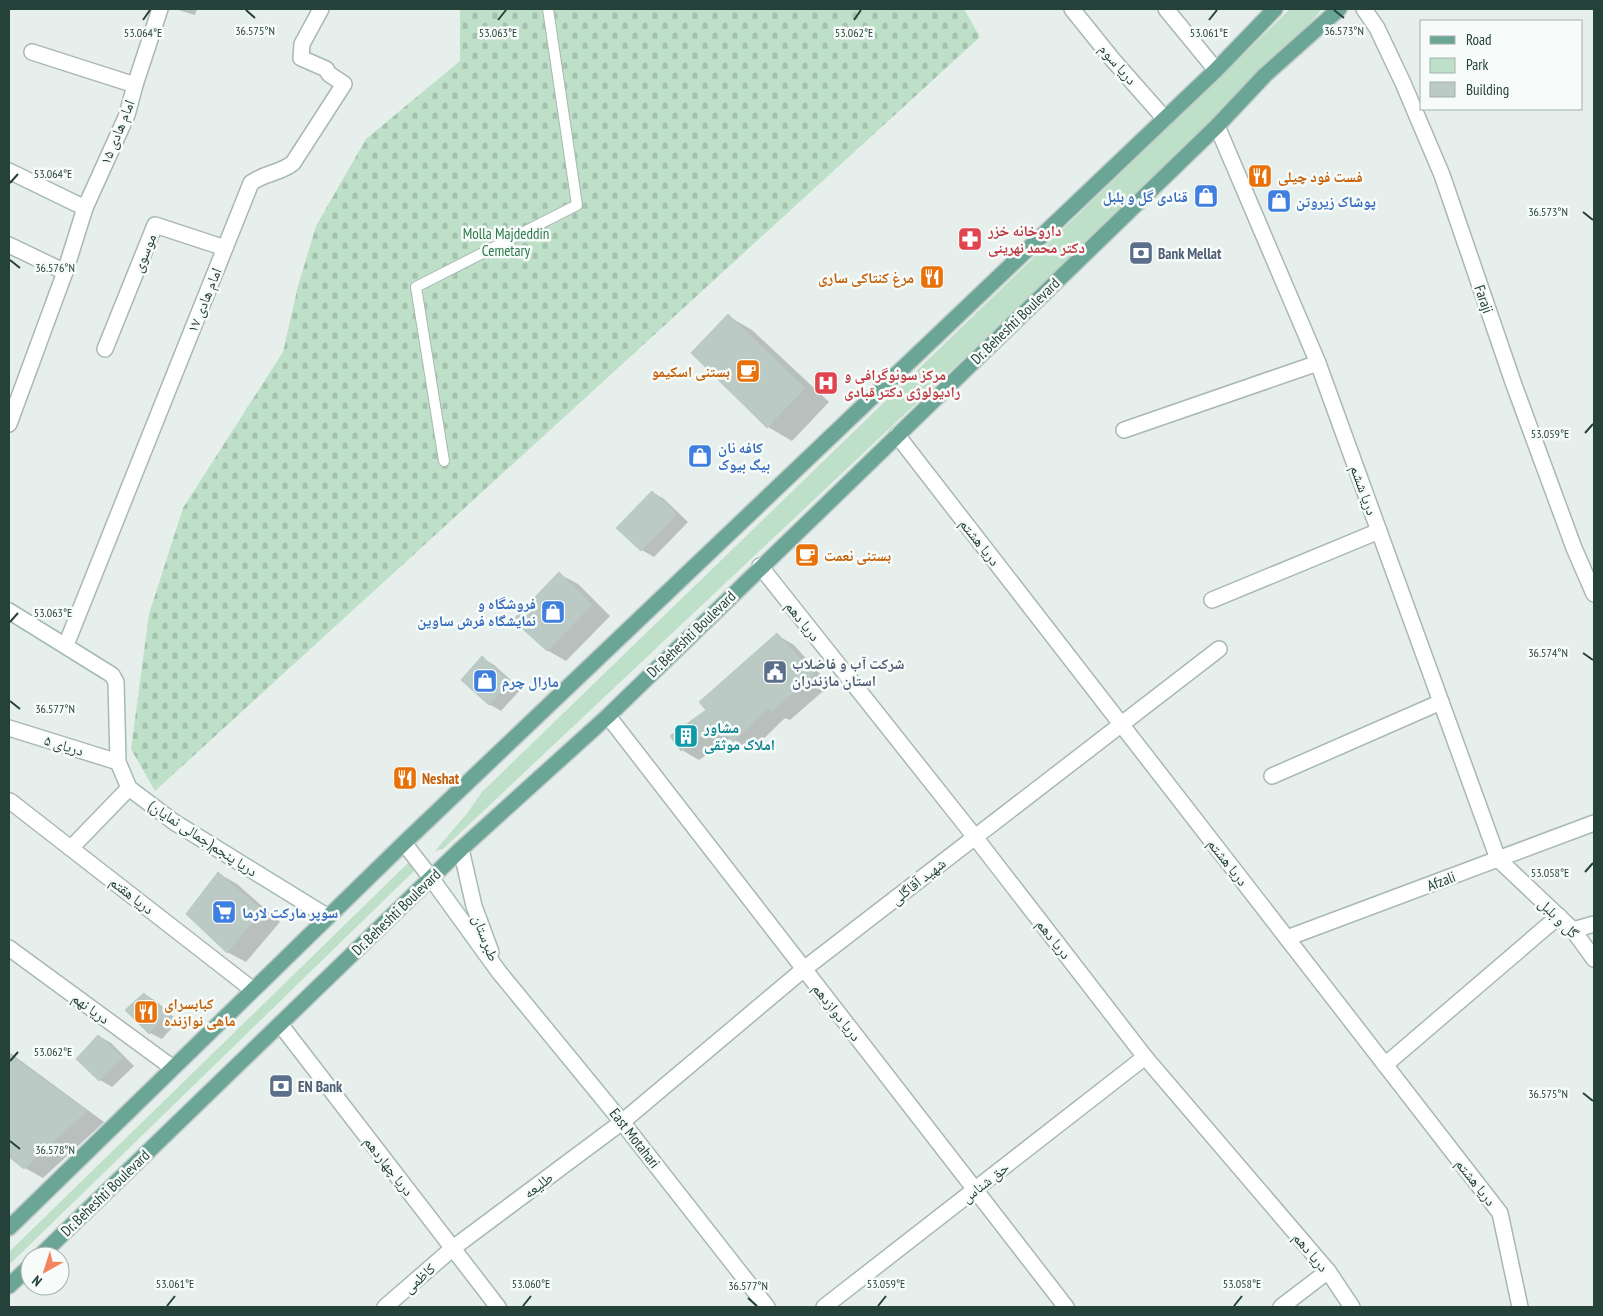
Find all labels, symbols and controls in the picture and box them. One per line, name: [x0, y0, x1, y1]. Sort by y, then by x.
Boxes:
legend: [1420, 20, 1583, 110]
text: 36.575°N: [235, 23, 275, 38]
text: 36.573°N: [1324, 23, 1364, 38]
text: 53.064°E: [124, 25, 162, 40]
text: 53.063°E: [479, 25, 517, 40]
text: 53.062°E: [835, 25, 873, 40]
text: 53.061°E: [1190, 25, 1228, 40]
text: Road: [1466, 30, 1492, 49]
street label: دریا سوم: [1094, 40, 1141, 89]
text: Park: [1466, 55, 1488, 74]
text: Building: [1466, 80, 1509, 99]
street label: امام هادی ۱۵: [95, 97, 140, 168]
restaurant icon: فست فود چیلی: [1247, 163, 1273, 189]
text: 53.064°E: [34, 166, 72, 181]
place label: فست فود چیلی: [1278, 167, 1363, 186]
shop icon: قنادی گل و بلبل: [1193, 183, 1219, 209]
place label: قنادی گل و بلبل: [1103, 187, 1188, 206]
shop icon: پوشاک زیروتن: [1266, 188, 1292, 214]
place label: پوشاک زیروتن: [1296, 192, 1376, 211]
text: 36.573°N: [1528, 204, 1568, 219]
place label: داروخانه خزر دکتر محمد نهرینی: [987, 221, 1085, 257]
park label: Molla Majdeddin Cemetary: [463, 224, 549, 260]
pharmacy icon: داروخانه خزر دکتر محمد نهرینی: [957, 226, 983, 252]
street label: موسوی: [128, 231, 161, 275]
bank icon: Bank Mellat: [1128, 240, 1154, 266]
place label: Bank Mellat: [1158, 244, 1222, 263]
text: 36.576°N: [35, 260, 75, 275]
restaurant icon: مرغ کنتاکی ساری: [919, 264, 945, 290]
street label: امام هادی ۱۷: [182, 265, 227, 336]
place label: مرغ کنتاکی ساری: [818, 268, 914, 288]
street label: Dr. Beheshti Boulevard: [967, 274, 1063, 368]
street label: Faraji: [1470, 282, 1498, 316]
cafe icon: بستنی اسکیمو: [735, 358, 761, 384]
place label: بستنی اسکیمو: [652, 362, 730, 381]
place label: مركز سونوگرافی و راديولوژی دكتر قبادی: [844, 365, 961, 401]
hospital icon: مركز سونوگرافی و راديولوژی دكتر قبادی: [813, 370, 839, 396]
text: 53.059°E: [1531, 426, 1569, 441]
place label: کافه نان بیگ بیوک: [718, 438, 770, 474]
shop icon: کافه نان بیگ بیوک: [687, 443, 713, 469]
street label: دریا ششم: [1345, 462, 1382, 518]
street label: دریا هشتم: [955, 514, 1004, 570]
cafe icon: بستنی نعمت: [794, 542, 820, 568]
place label: بستنی نعمت: [824, 546, 891, 565]
street label: Dr. Beheshti Boulevard: [643, 587, 739, 681]
place label: فروشگاه و نمایشگاه فرش ساوین: [417, 594, 536, 630]
street label: دریا دهم: [781, 597, 825, 646]
shop icon: فروشگاه و نمایشگاه فرش ساوین: [540, 599, 566, 625]
text: 53.063°E: [34, 605, 72, 620]
text: 36.574°N: [1528, 645, 1568, 660]
place label: شرکت آب و فاضلاب استان مازندران: [792, 654, 905, 690]
public building icon: شرکت آب و فاضلاب استان مازندران: [762, 659, 788, 685]
shop icon: مارال چرم: [472, 668, 498, 694]
place label: مارال چرم: [502, 672, 559, 692]
text: 36.577°N: [35, 701, 75, 716]
place label: مشاور املاک موثقی: [703, 718, 775, 754]
building icon: مشاور املاک موثقی: [673, 723, 699, 749]
street label: دریای ۵: [42, 730, 86, 761]
restaurant icon: Neshat: [392, 765, 418, 791]
place label: Neshat: [422, 769, 460, 788]
street label: دریا پنجم(جمالی نمایان): [144, 796, 261, 881]
street label: دریا هشتم: [1203, 834, 1252, 890]
street label: شهید آقاگلی: [886, 853, 950, 909]
street label: Dr. Beheshti Boulevard: [348, 865, 444, 959]
text: 53.058°E: [1531, 865, 1569, 880]
street label: Afzali: [1424, 867, 1458, 895]
street label: دریا هقتم: [105, 872, 158, 919]
street label: گل و بلبل: [1534, 894, 1583, 943]
supermarket icon: سوپر مارکت لارما: [211, 899, 237, 925]
place label: سوپر مارکت لارما: [242, 903, 338, 922]
street label: طبرستان: [468, 912, 504, 964]
street label: دریا دهم: [1032, 915, 1076, 964]
street label: دریا دوازدهم: [808, 979, 866, 1045]
street label: دریا نهم: [68, 988, 114, 1029]
place label: کبابسرای ماهی نوازنده: [164, 994, 236, 1030]
restaurant icon: کبابسرای ماهی نوازنده: [133, 999, 159, 1025]
text: 53.062°E: [34, 1044, 72, 1059]
bank icon: EN Bank: [268, 1073, 294, 1099]
place label: EN Bank: [298, 1077, 343, 1096]
text: 36.575°N: [1528, 1086, 1568, 1101]
street label: East Motahari: [606, 1104, 664, 1172]
street label: دریا چهاردهم: [359, 1132, 418, 1200]
text: 36.578°N: [35, 1142, 75, 1157]
street label: Dr. Beheshti Boulevard: [57, 1146, 153, 1240]
street label: دریا هشتم: [1451, 1154, 1500, 1210]
street label: حق شناس: [957, 1157, 1014, 1207]
street label: طلیعه: [520, 1168, 557, 1202]
street label: دریا دهم: [1288, 1228, 1333, 1276]
north arrow: [20, 1246, 70, 1296]
street label: کاظمی: [399, 1259, 440, 1298]
text: N: [28, 1272, 45, 1290]
text: 53.061°E: [156, 1276, 194, 1291]
text: 53.060°E: [512, 1276, 550, 1291]
text: 53.059°E: [867, 1276, 905, 1291]
text: 53.058°E: [1223, 1276, 1261, 1291]
text: 36.577°N: [728, 1278, 768, 1293]

